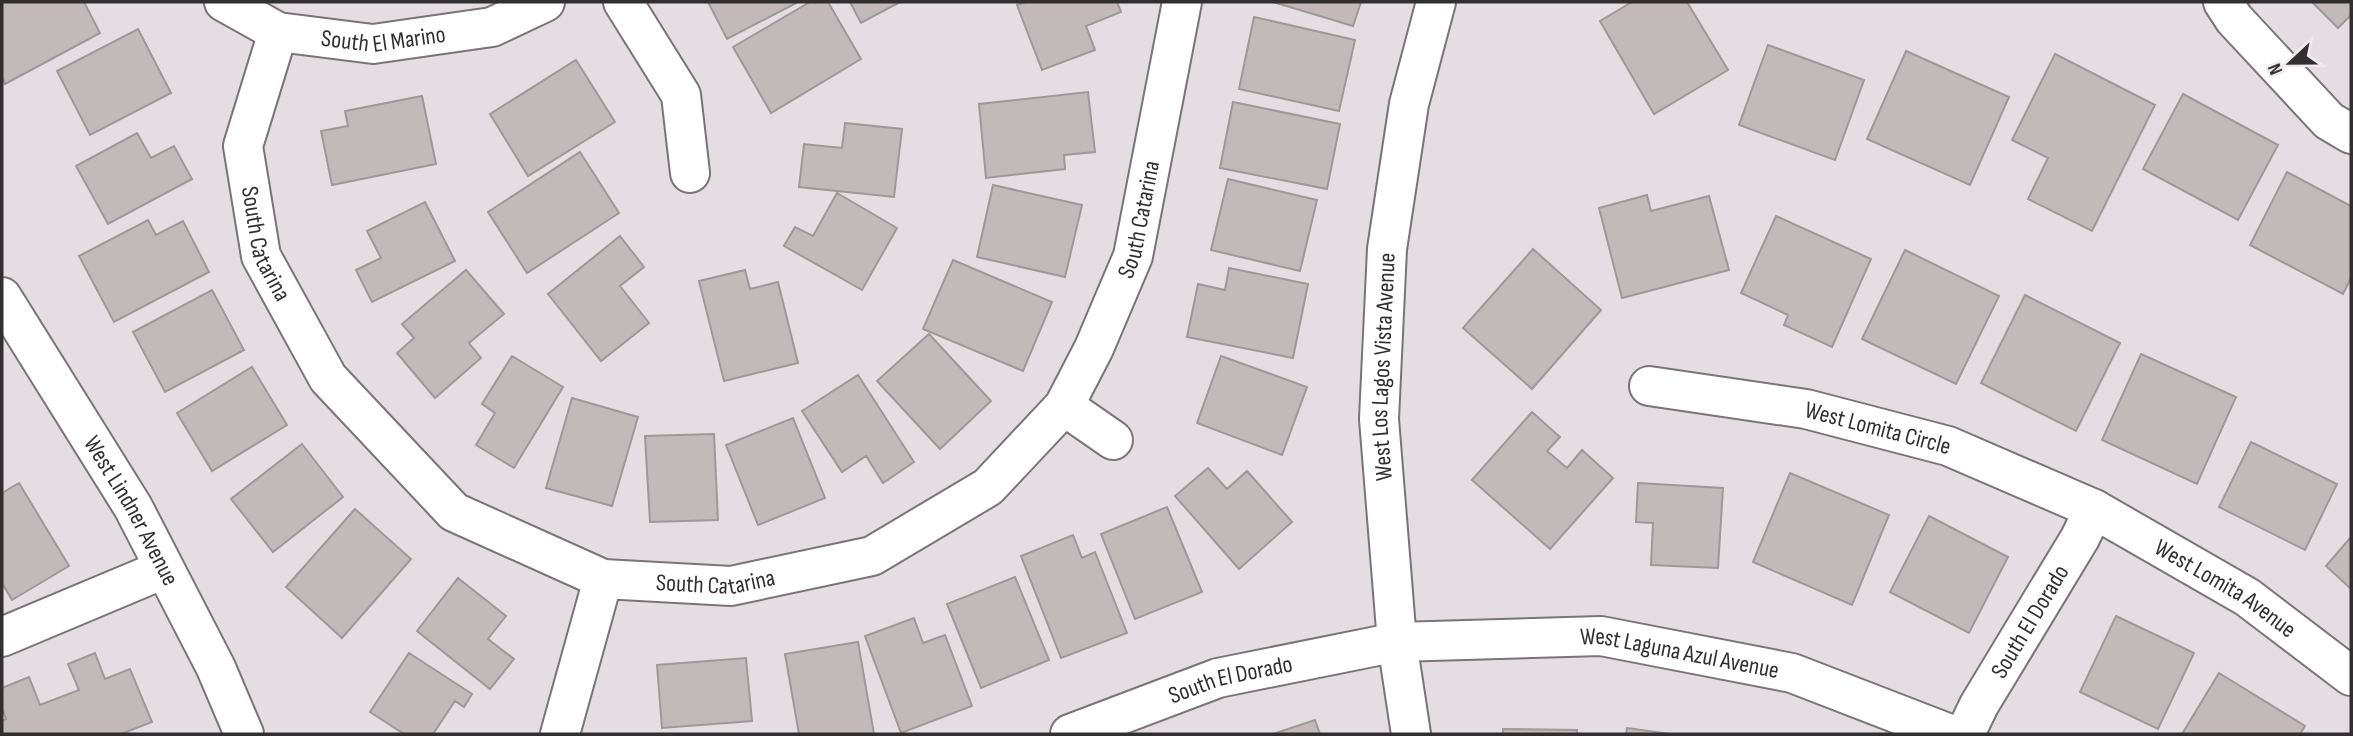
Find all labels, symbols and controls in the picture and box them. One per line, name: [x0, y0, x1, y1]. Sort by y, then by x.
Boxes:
street label: South El Marino: [319, 20, 447, 59]
north arrow: [2255, 28, 2325, 98]
text: N: [2263, 60, 2288, 78]
street label: South Catarina: [1111, 158, 1166, 283]
street label: South Catarina: [235, 184, 297, 306]
street label: West Los Lagos Vista Avenue: [1365, 252, 1402, 482]
street label: West Lomita Circle: [1802, 395, 1954, 461]
street label: West Lindner Avenue: [77, 431, 185, 591]
street label: West Lomita Avenue: [2149, 533, 2302, 644]
street label: South El Dorado: [1985, 560, 2075, 684]
street label: South Catarina: [655, 563, 778, 601]
street label: West Laguna Azul Avenue: [1580, 622, 1781, 685]
street label: South El Dorado: [1164, 649, 1295, 710]

